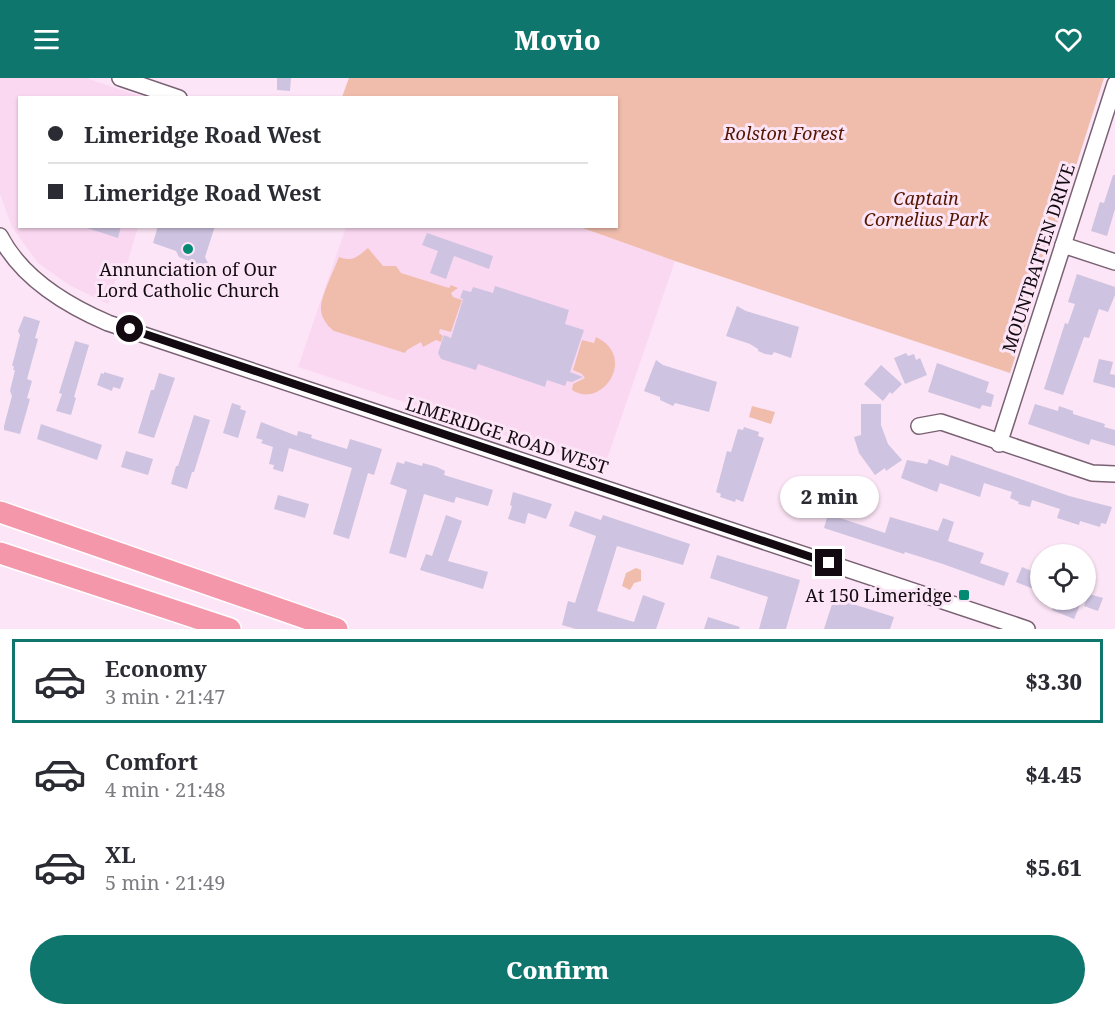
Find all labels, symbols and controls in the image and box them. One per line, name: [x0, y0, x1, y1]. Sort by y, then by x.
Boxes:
text: Movio: [514, 21, 601, 58]
icon: menu: [30, 23, 63, 56]
icon: heart: [1052, 23, 1085, 56]
text: Limeridge Road West: [84, 119, 321, 149]
park label: Rolston Forest: [723, 121, 845, 145]
street label: MOUNTBATTEN DRIVE: [996, 160, 1080, 356]
text: Limeridge Road West: [84, 177, 321, 207]
park label: Captain Cornelius Park: [864, 186, 989, 231]
marker: Annunciation of Our Lord Catholic Church: [181, 242, 195, 256]
place label: Annunciation of Our Lord Catholic Church: [97, 257, 279, 302]
route start: [116, 315, 143, 342]
street label: LIMERIDGE ROAD WEST: [403, 391, 611, 479]
callout: 2 min: [780, 476, 878, 518]
text: 2 min: [801, 483, 858, 510]
map controls: [1030, 544, 1096, 610]
button: locate: [1030, 544, 1096, 610]
route end: [815, 549, 842, 576]
place label: At 150 Limeridge: [805, 583, 952, 607]
marker: At 150 Limeridge: [957, 588, 971, 602]
text: Economy: [105, 653, 207, 683]
icon: car: [33, 654, 87, 708]
text: $3.30: [1025, 666, 1082, 696]
text: 3 min · 21:47: [105, 683, 225, 710]
text: Comfort: [105, 746, 198, 776]
icon: car: [33, 747, 87, 801]
text: $4.45: [1025, 759, 1082, 789]
text: 4 min · 21:48: [105, 776, 225, 803]
text: XL: [105, 839, 136, 869]
icon: car: [33, 840, 87, 894]
text: $5.61: [1025, 852, 1082, 882]
text: 5 min · 21:49: [105, 869, 225, 896]
button: Confirm: [30, 935, 1085, 1004]

